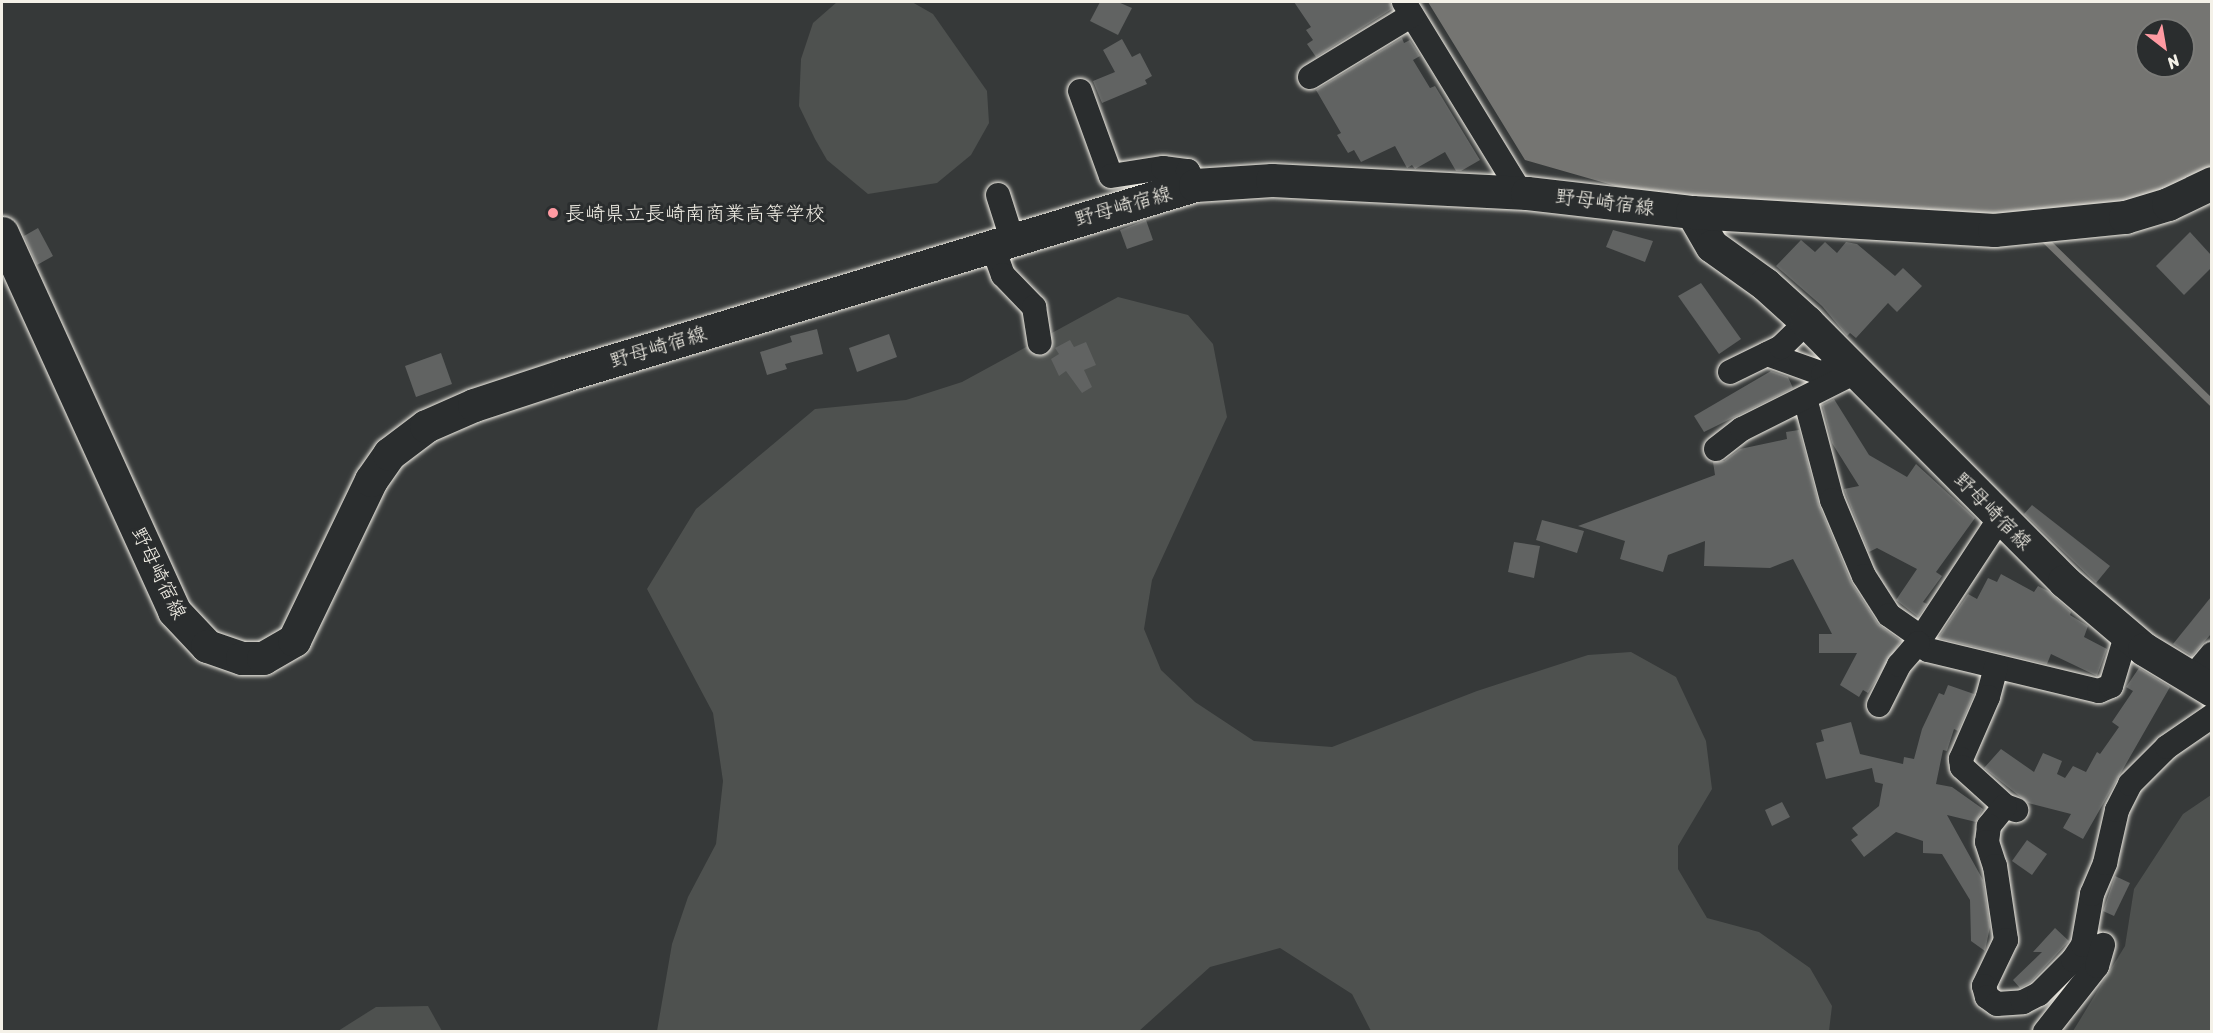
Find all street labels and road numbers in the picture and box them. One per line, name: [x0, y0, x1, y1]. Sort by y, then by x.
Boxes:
street label: 野母崎宿線: [1072, 181, 1174, 231]
street label: 野母崎宿線: [1554, 184, 1656, 220]
street label: 野母崎宿線: [607, 321, 709, 373]
street label: 野母崎宿線: [1949, 467, 2037, 555]
street label: 野母崎宿線: [126, 523, 192, 623]

